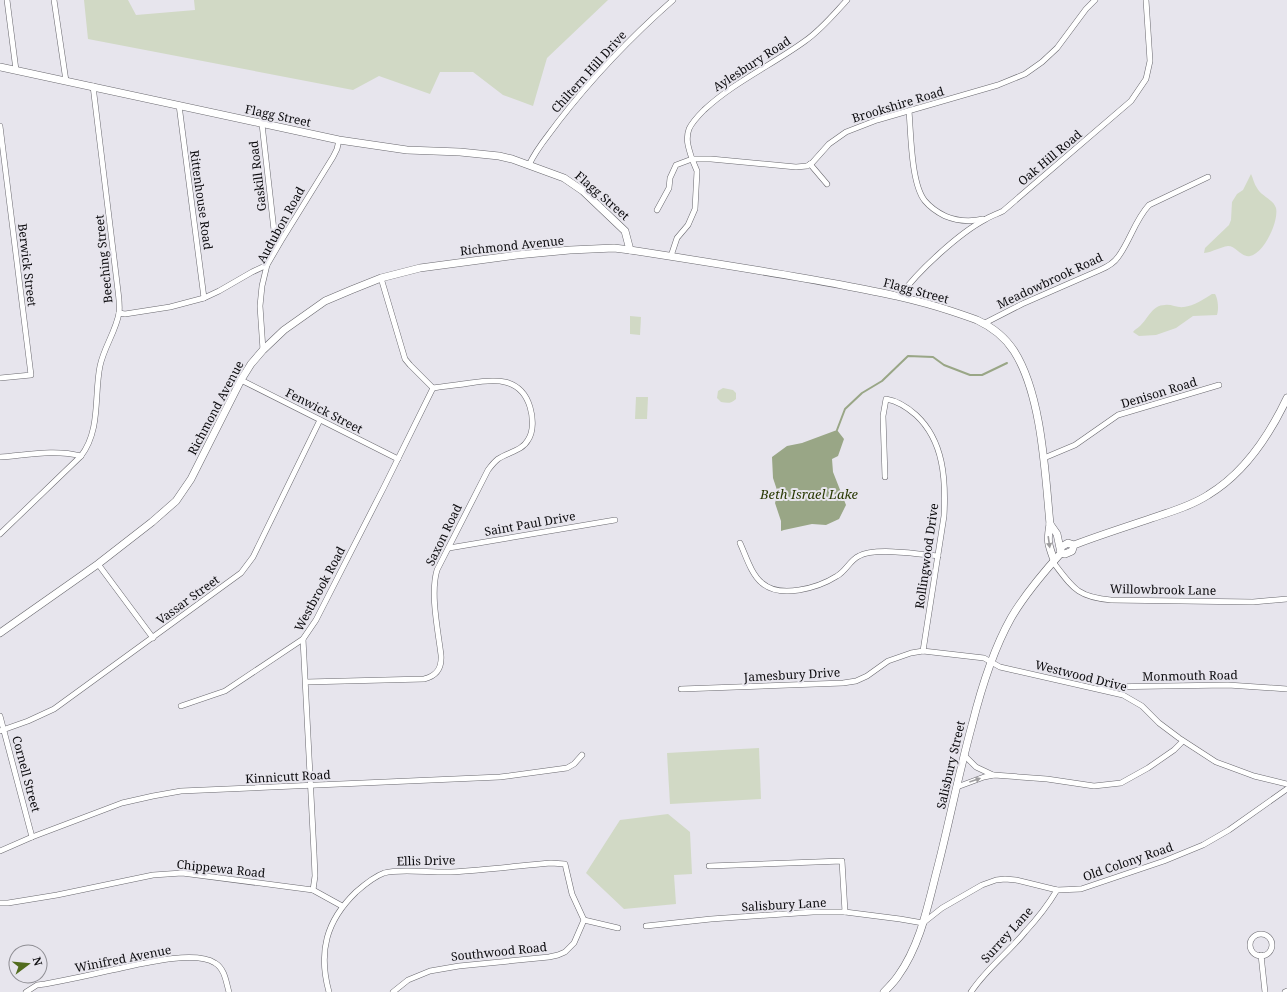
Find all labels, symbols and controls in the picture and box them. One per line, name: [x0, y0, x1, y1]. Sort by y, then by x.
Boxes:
street label: Chiltern Hill Drive: [547, 27, 630, 116]
street label: Aylesbury Road: [710, 32, 794, 95]
street label: Brookshire Road: [850, 82, 947, 127]
street label: Flagg Street: [244, 100, 313, 131]
street label: Oak Hill Road: [1014, 125, 1086, 189]
street label: Gaskill Road: [245, 139, 270, 212]
street label: Rittenhouse Road: [186, 149, 217, 251]
street label: Flagg Street: [571, 167, 633, 224]
street label: Audubon Road: [253, 183, 309, 266]
street label: Beeching Street: [90, 214, 117, 304]
street label: Berwick Street: [14, 222, 41, 307]
street label: Richmond Avenue: [459, 232, 565, 259]
street label: Meadowbrook Road: [994, 248, 1106, 313]
street label: Flagg Street: [882, 274, 951, 307]
street label: Richmond Avenue: [183, 358, 248, 458]
street label: Denison Road: [1119, 373, 1200, 412]
street label: Fenwick Street: [283, 384, 366, 437]
water label: Beth Israel Lake: [759, 485, 859, 503]
street label: Saxon Road: [421, 500, 466, 569]
street label: Rollingwood Drive: [911, 502, 942, 610]
street label: Saint Paul Drive: [483, 507, 577, 540]
one-way arrow: [1046, 536, 1052, 549]
street label: Westbrook Road: [290, 543, 349, 634]
street label: Vassar Street: [153, 571, 223, 628]
street label: Willowbrook Lane: [1110, 580, 1216, 599]
street label: Westwood Drive: [1033, 656, 1129, 695]
street label: Jamesbury Drive: [742, 663, 841, 686]
street label: Monmouth Road: [1142, 666, 1239, 685]
street label: Salisbury Street: [932, 719, 969, 811]
street label: Cornell Street: [8, 734, 45, 814]
street label: Kinnicutt Road: [245, 766, 332, 787]
one-way arrow: [969, 777, 981, 783]
street label: Old Colony Road: [1080, 838, 1176, 885]
street label: Ellis Drive: [396, 851, 456, 870]
street label: Chippewa Road: [176, 855, 267, 882]
street label: Salisbury Lane: [741, 894, 827, 915]
street label: Surrey Lane: [977, 903, 1036, 966]
street label: Southwood Road: [450, 938, 548, 965]
street label: Winifred Avenue: [73, 941, 173, 976]
north arrow: [8, 944, 48, 984]
text: N: [30, 955, 47, 968]

